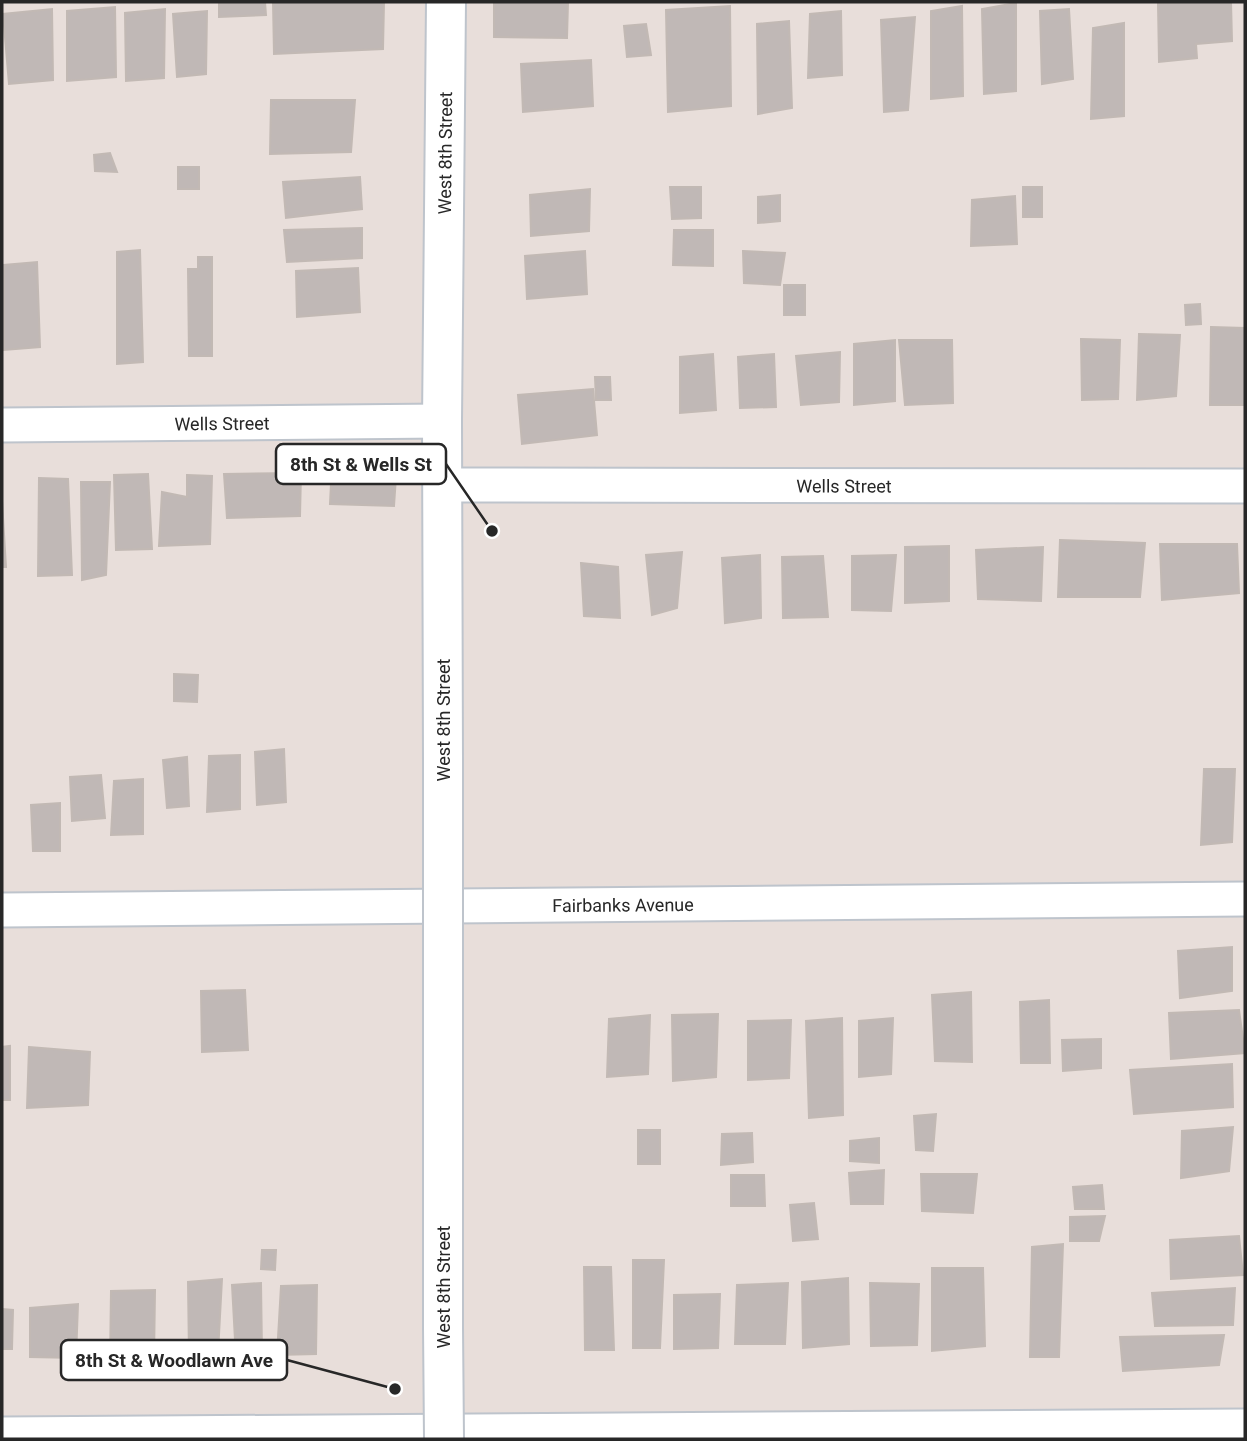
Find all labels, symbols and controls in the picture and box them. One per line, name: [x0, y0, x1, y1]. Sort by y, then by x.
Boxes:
street label: West 8th Street: [433, 91, 456, 215]
street label: Wells Street: [174, 412, 270, 434]
callout: 8th St & Wells St: [276, 444, 446, 484]
text: 8th St & Wells St: [290, 453, 433, 476]
street label: Wells Street: [796, 475, 892, 496]
street label: West 8th Street: [433, 659, 454, 781]
street label: Fairbanks Avenue: [552, 893, 694, 916]
street label: West 8th Street: [433, 1226, 454, 1348]
callout: 8th St & Woodlawn Ave: [61, 1340, 287, 1380]
text: 8th St & Woodlawn Ave: [75, 1349, 273, 1372]

